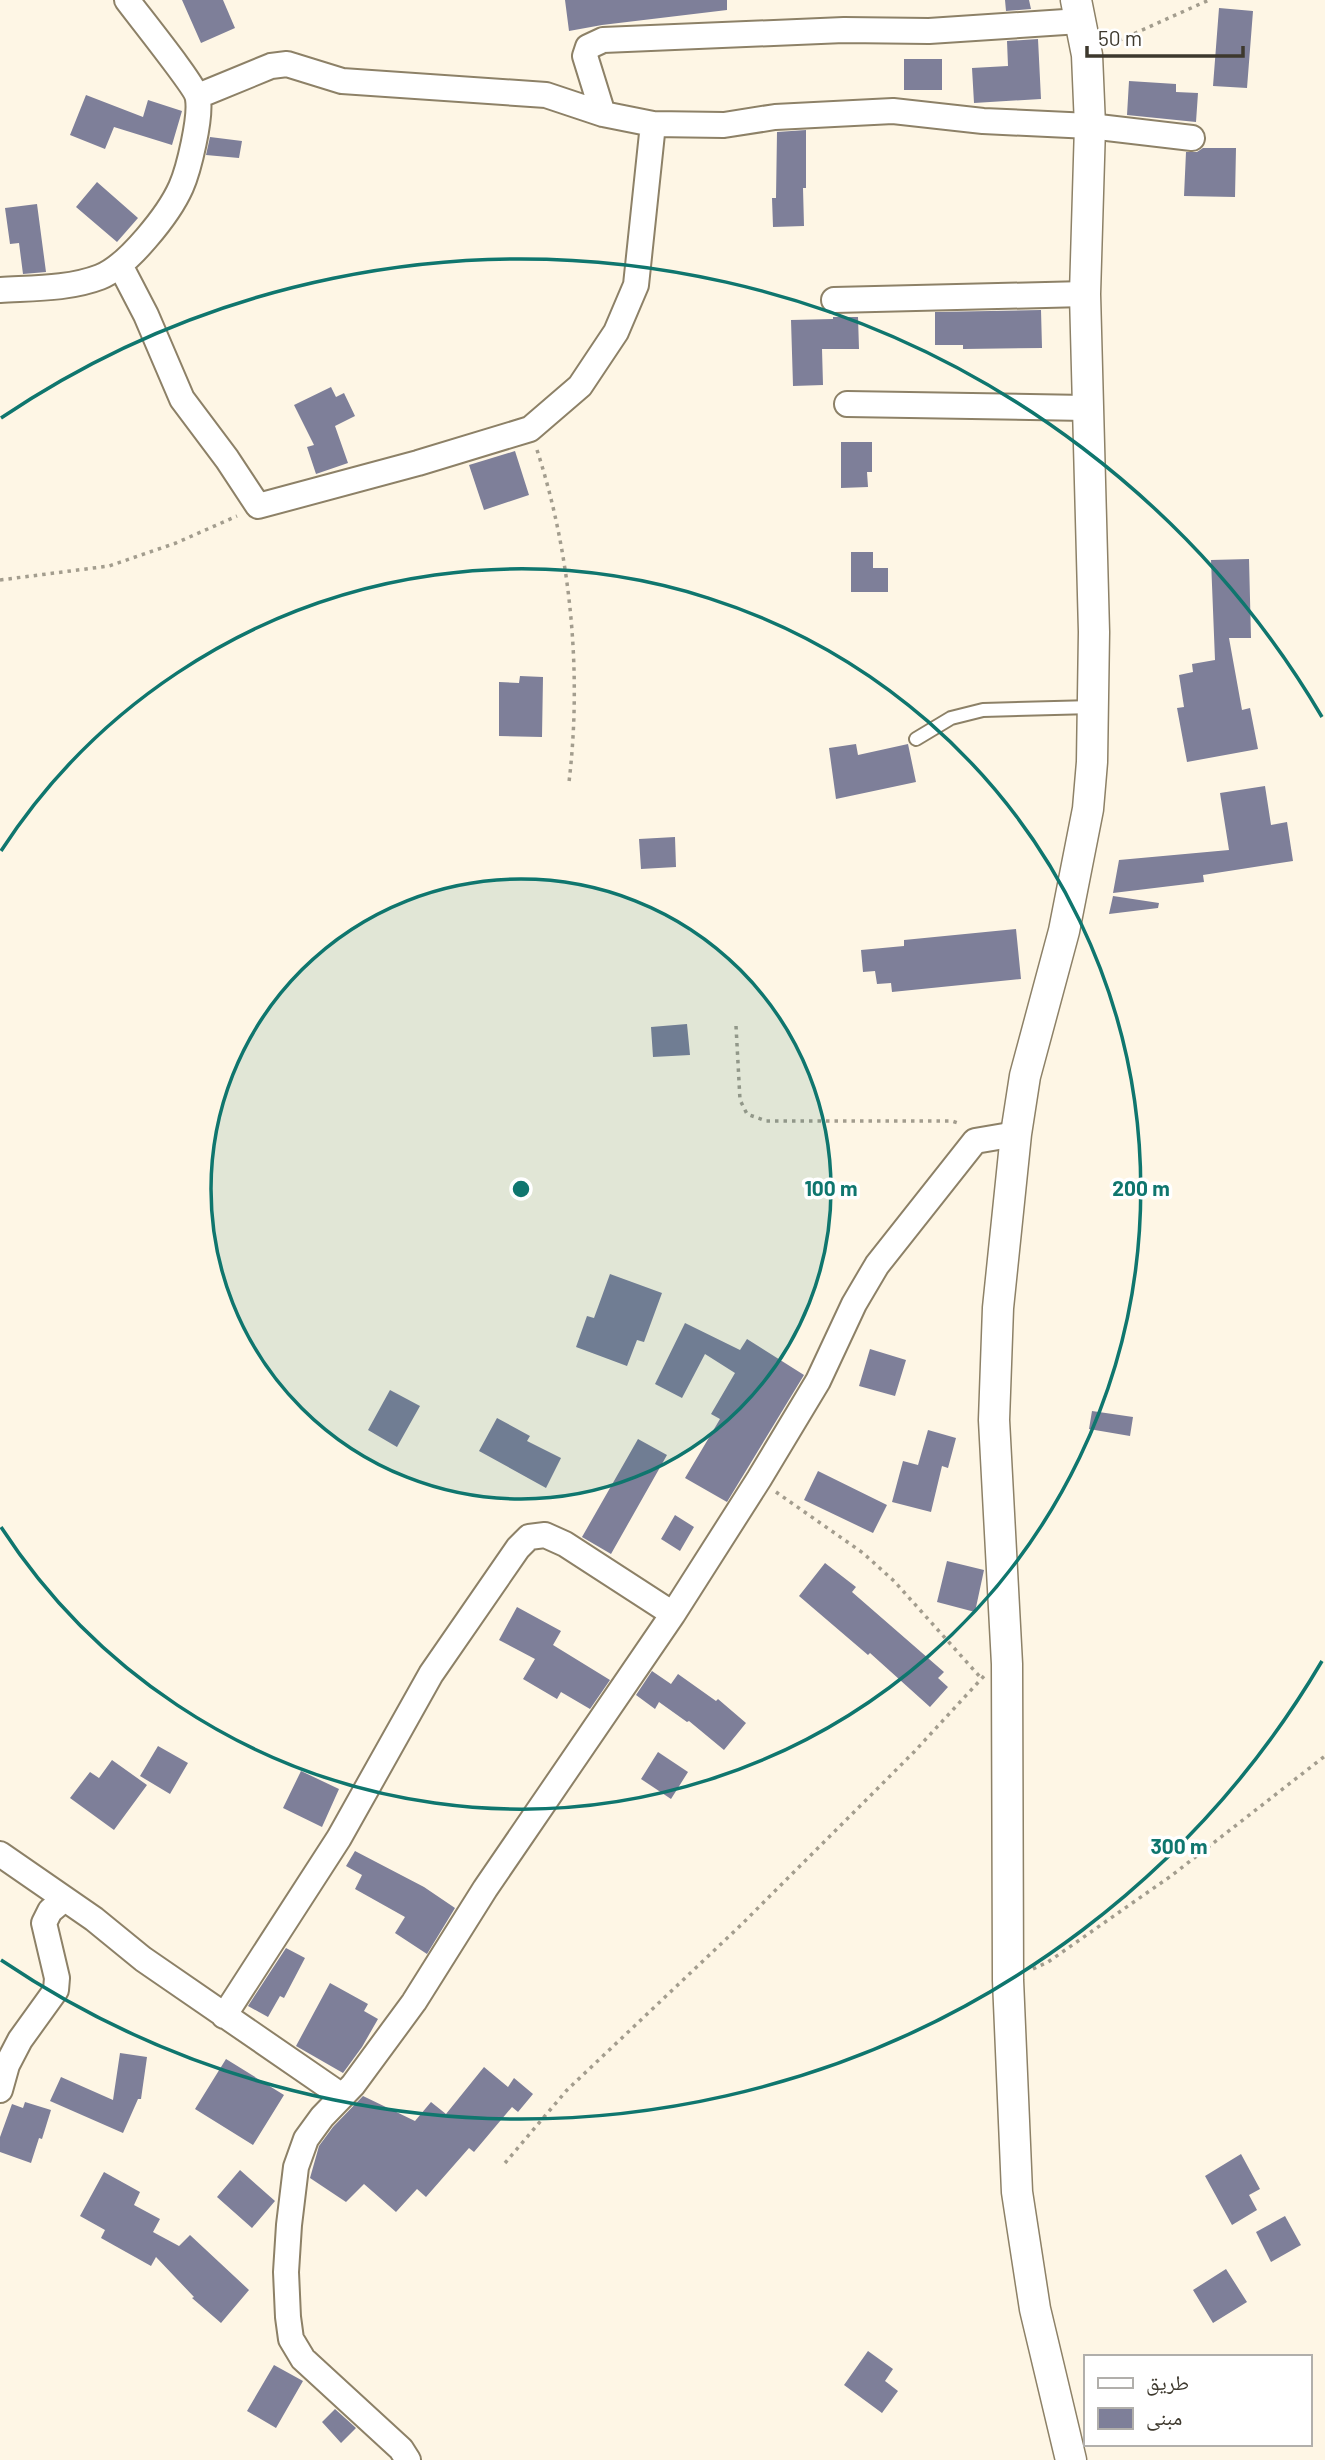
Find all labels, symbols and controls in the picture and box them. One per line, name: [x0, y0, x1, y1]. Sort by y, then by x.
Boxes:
scale bar: [1087, 14, 1243, 58]
text: 50 m: [1098, 25, 1142, 50]
text: 100 m: [804, 1175, 858, 1200]
text: 200 m: [1112, 1175, 1170, 1200]
centre of rings: [509, 1177, 533, 1201]
text: 300 m: [1150, 1833, 1208, 1858]
legend: [1084, 2355, 1311, 2446]
text: طريق: [1146, 2369, 1189, 2396]
text: مبنى: [1146, 2404, 1182, 2431]

